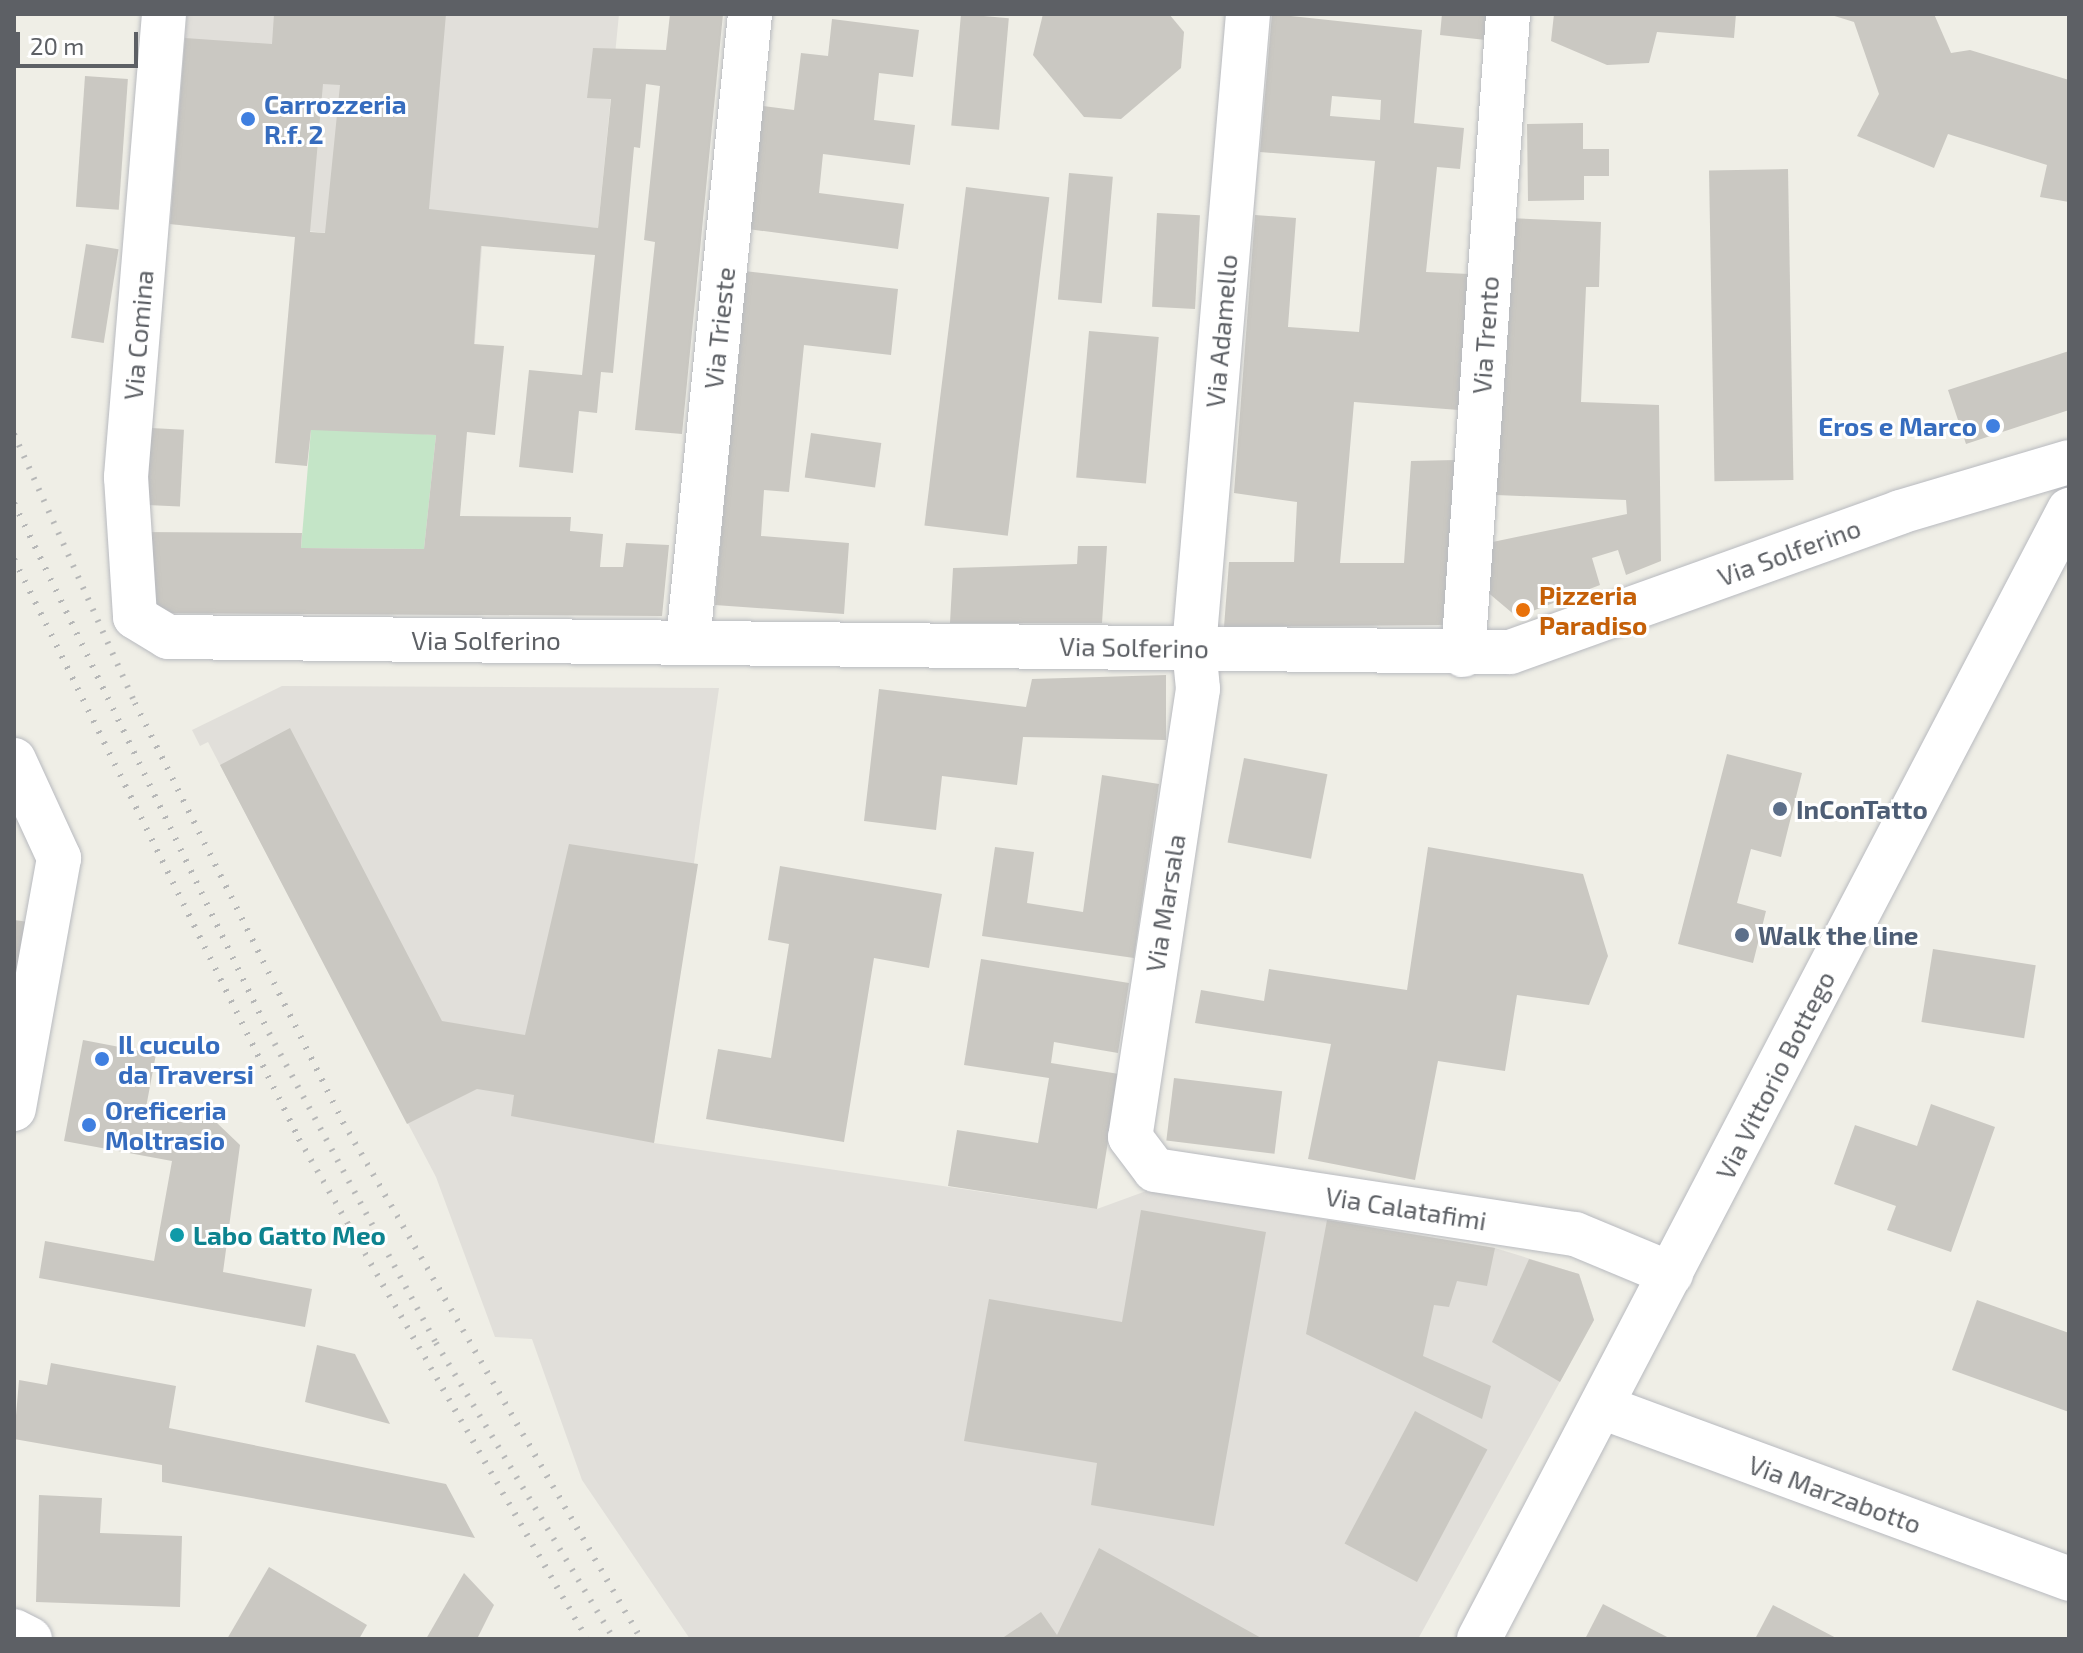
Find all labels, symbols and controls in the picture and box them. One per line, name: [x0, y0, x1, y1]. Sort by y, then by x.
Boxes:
scale bar: [20, 16, 142, 66]
text: 20 m: [30, 31, 84, 60]
place label: Carrozzeria R.f. 2: [264, 88, 406, 150]
marker: Carrozzeria R.f. 2: [239, 110, 257, 128]
street label: Via Adamello: [1199, 253, 1243, 409]
street label: Via Trieste: [697, 265, 741, 391]
street label: Via Comina: [117, 269, 159, 401]
street label: Via Trento: [1465, 275, 1505, 395]
place label: Eros e Marco: [1818, 410, 1977, 442]
marker: Eros e Marco: [1984, 417, 2002, 435]
street label: Via Solferino: [1713, 512, 1865, 592]
place label: Pizzeria Paradiso: [1539, 579, 1647, 640]
marker: Pizzeria Paradiso: [1514, 601, 1532, 619]
street label: Via Solferino: [411, 624, 561, 656]
street label: Via Solferino: [1059, 630, 1209, 664]
place label: InConTatto: [1796, 793, 1928, 825]
marker: InConTatto: [1771, 800, 1789, 818]
street label: Via Marsala: [1139, 832, 1191, 974]
place label: Walk the line: [1758, 919, 1919, 951]
marker: Walk the line: [1733, 926, 1751, 944]
street label: Via Vittorio Bottego: [1709, 965, 1841, 1185]
place label: Il cuculo da Traversi: [118, 1028, 255, 1090]
marker: Il cuculo da Traversi: [93, 1050, 111, 1068]
place label: Oreficeria Moltrasio: [105, 1094, 227, 1156]
marker: Oreficeria Moltrasio: [80, 1116, 98, 1134]
street label: Via Calatafimi: [1323, 1180, 1489, 1236]
place label: Labo Gatto Meo: [193, 1219, 386, 1251]
marker: Labo Gatto Meo: [168, 1226, 186, 1244]
street label: Via Marzabotto: [1744, 1448, 1926, 1540]

